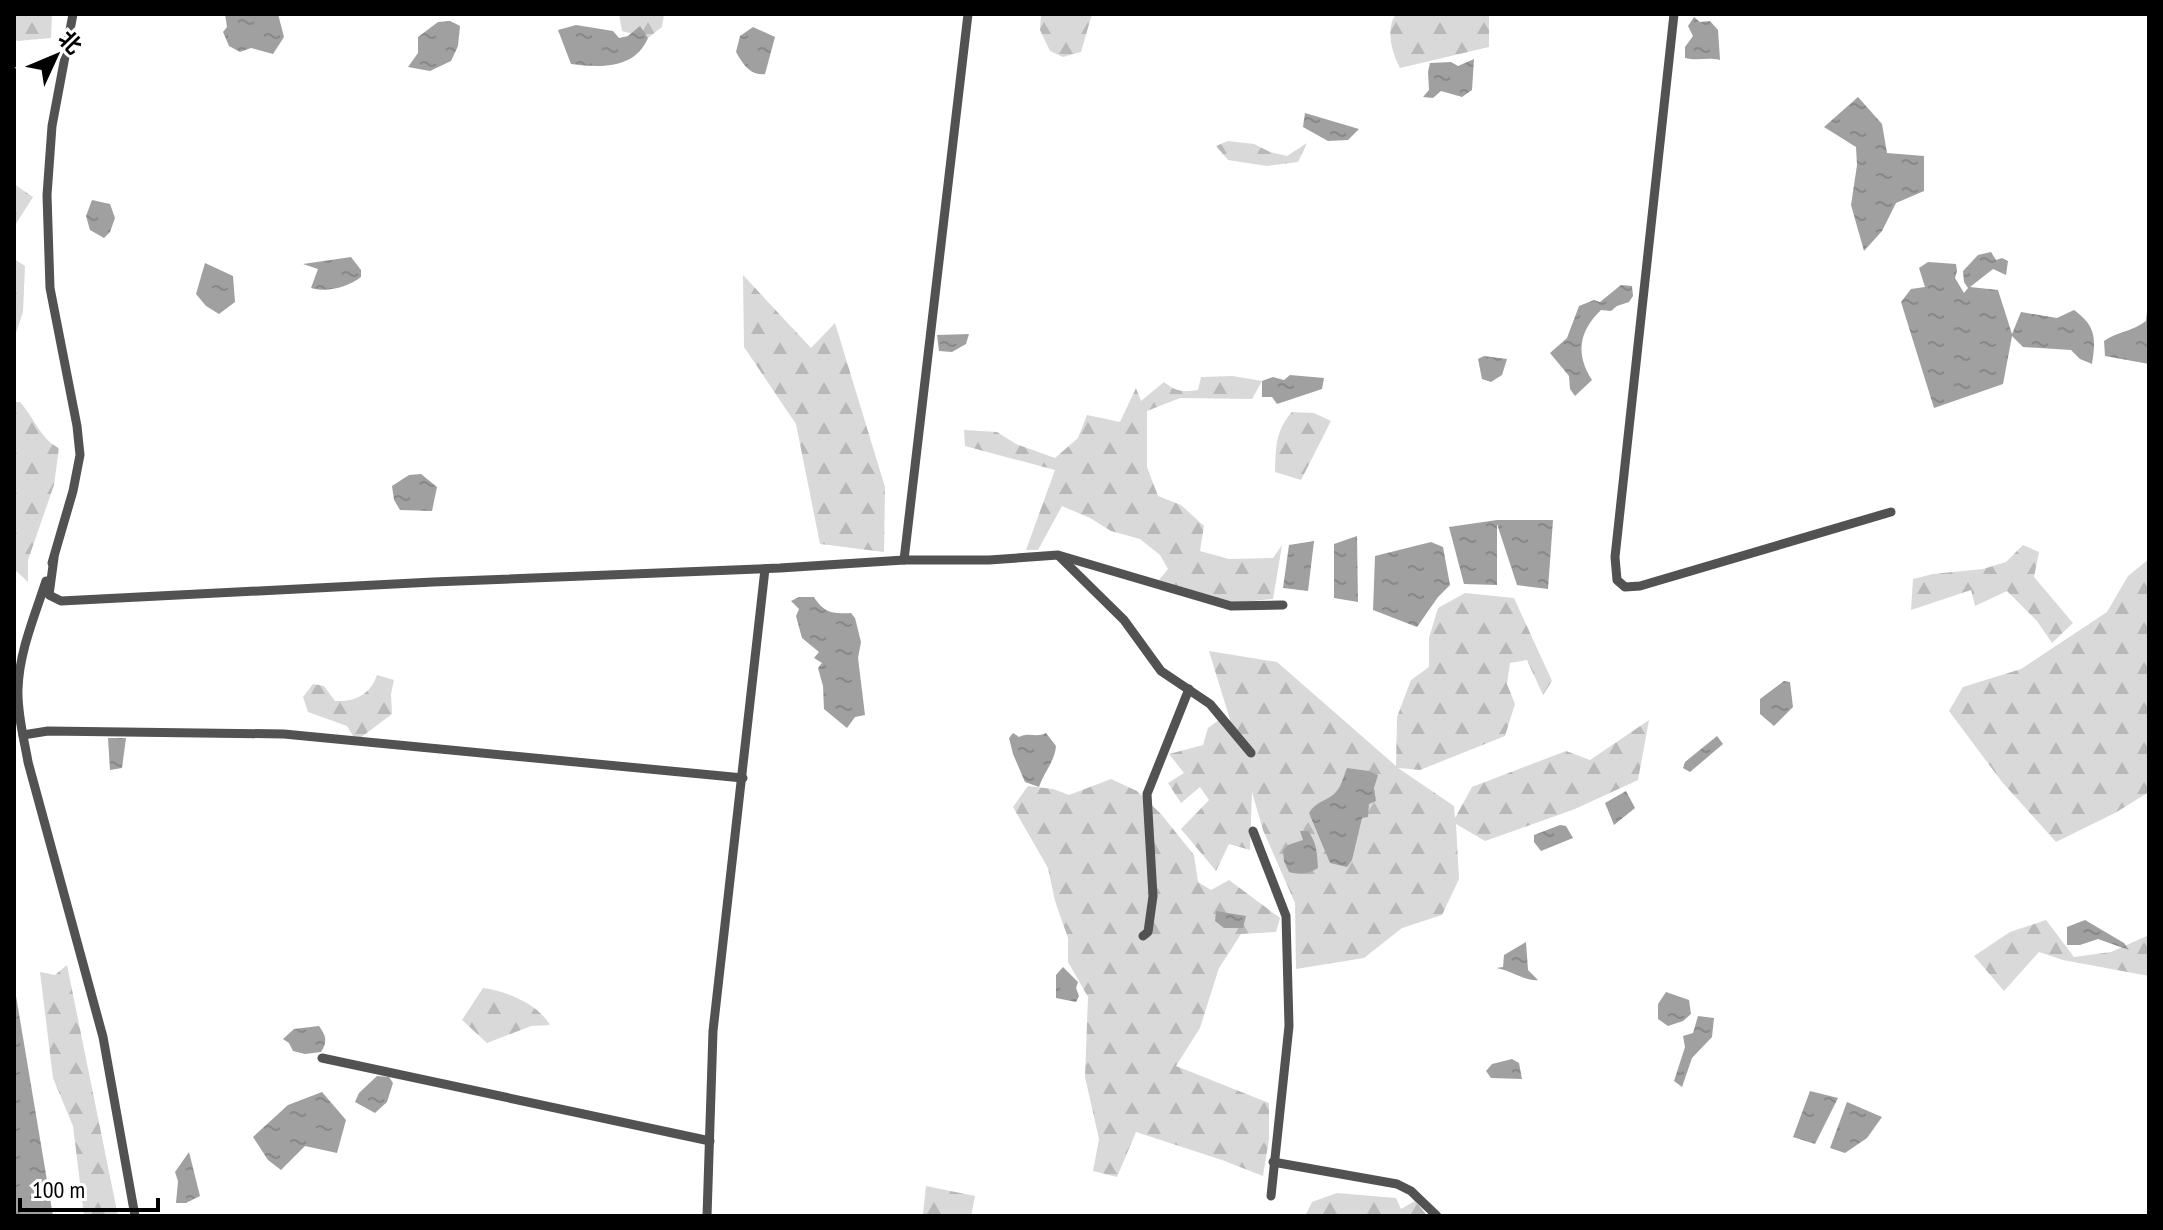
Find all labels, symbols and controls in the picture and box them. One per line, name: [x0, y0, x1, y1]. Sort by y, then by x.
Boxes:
north arrow: [16, 16, 96, 96]
text: 北: [53, 24, 88, 60]
scale bar: [20, 1162, 158, 1212]
text: 100 m: [32, 1174, 85, 1205]

